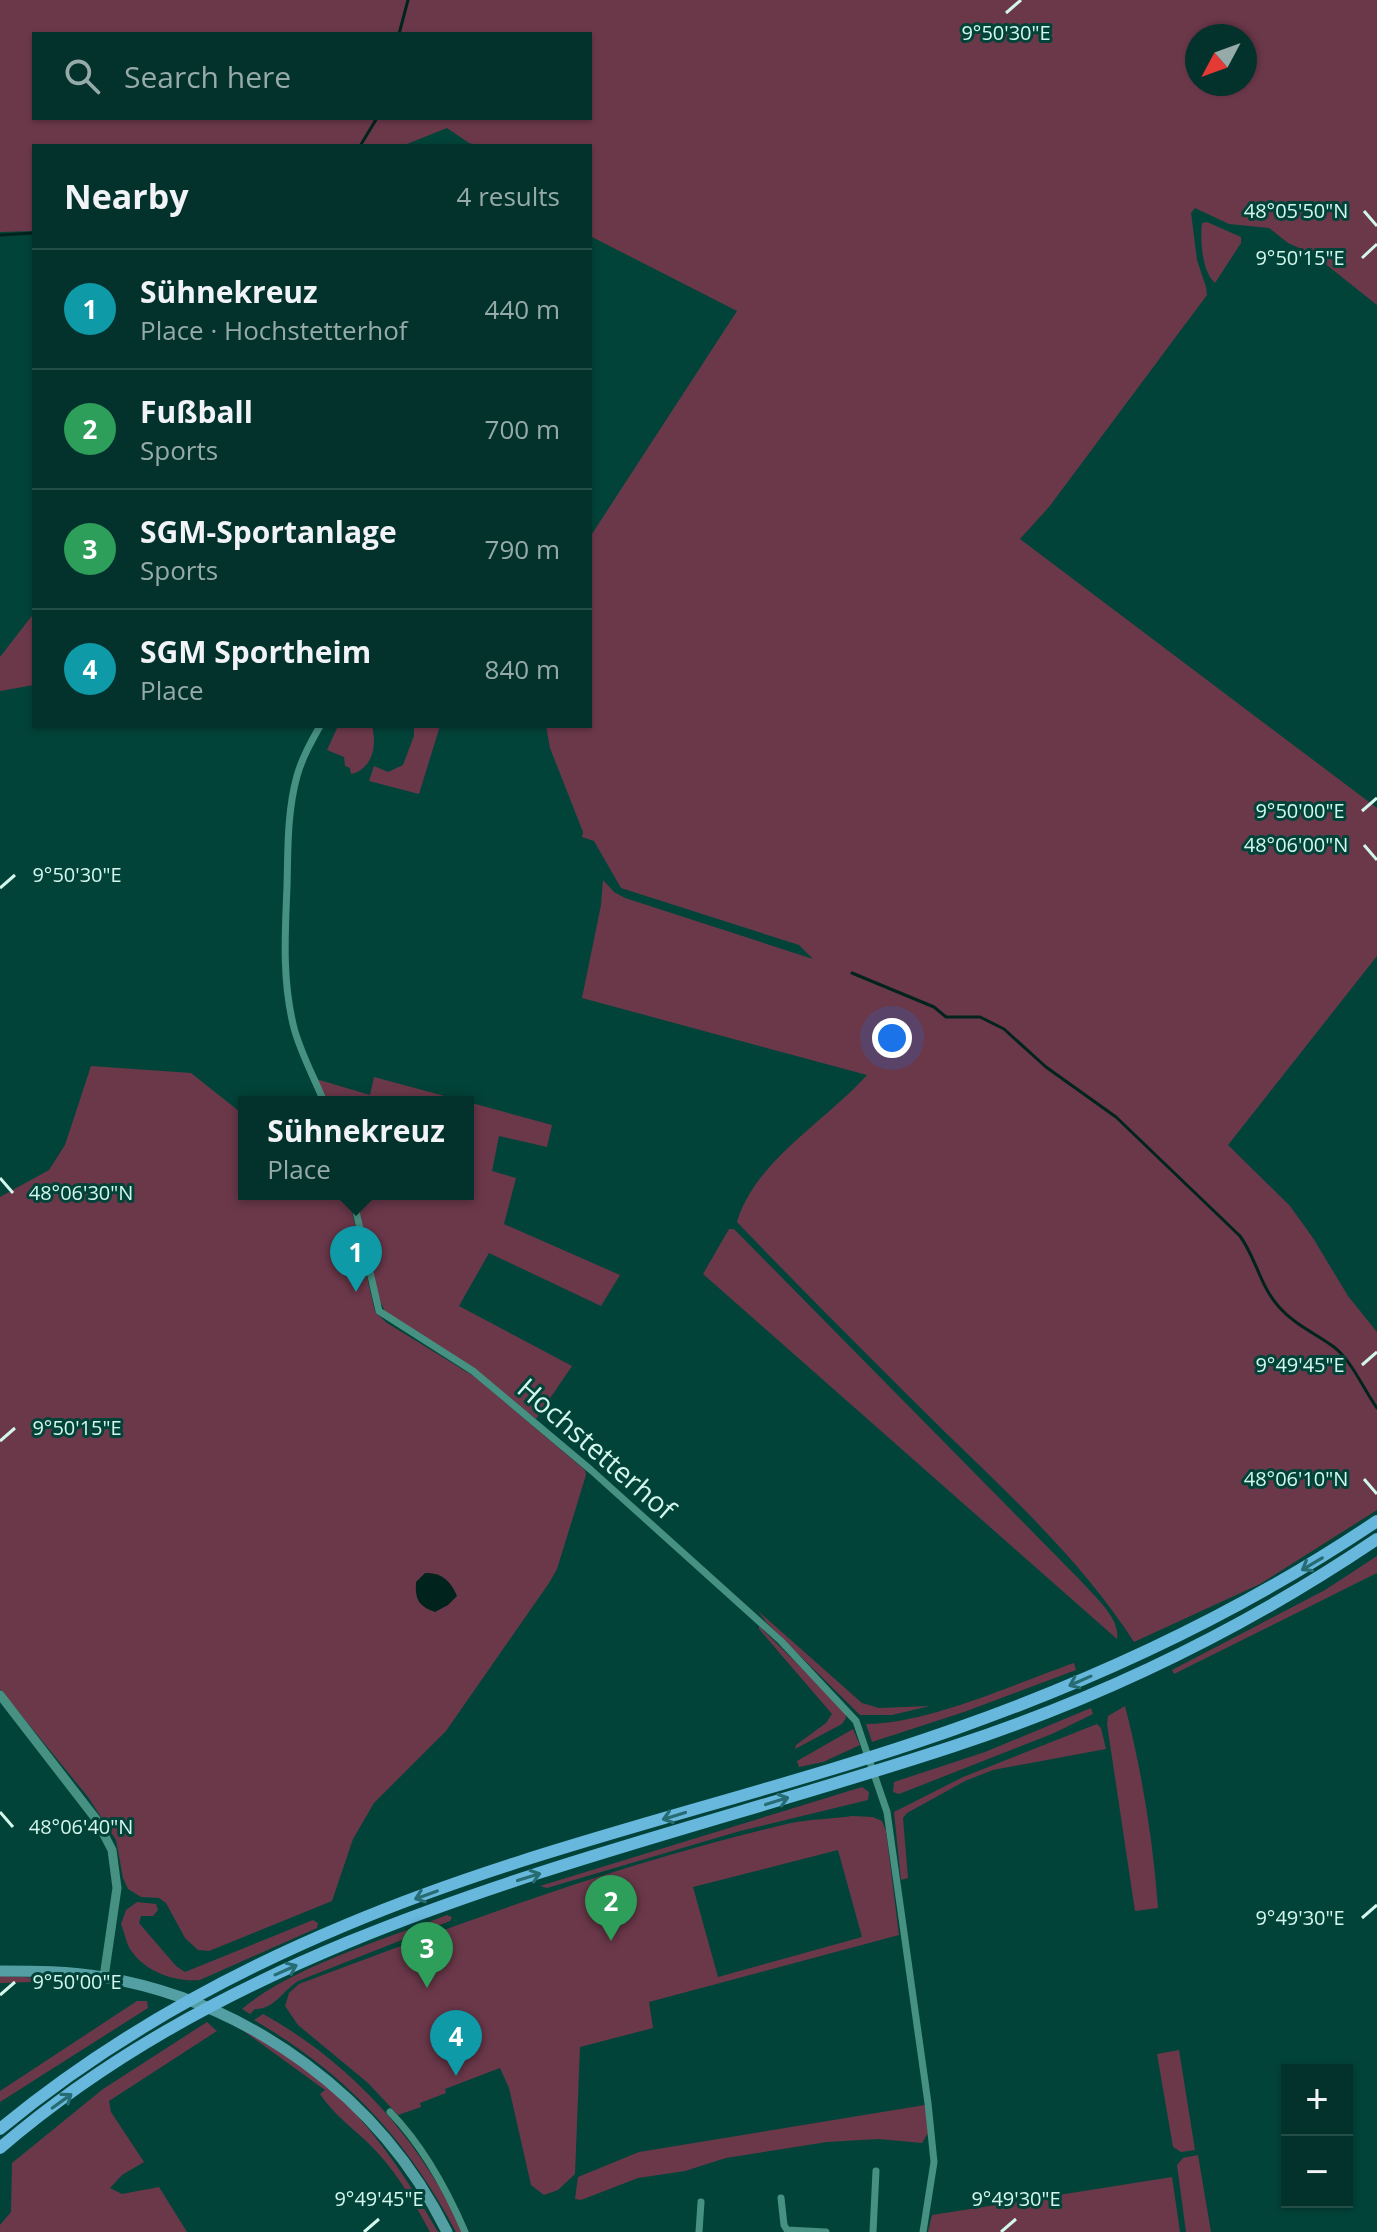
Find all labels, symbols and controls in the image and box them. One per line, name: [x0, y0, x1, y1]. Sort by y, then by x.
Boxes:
text: 9°50'30"E: [961, 19, 1051, 46]
north arrow: [1185, 24, 1257, 96]
search box: [32, 32, 592, 120]
icon: search: [60, 54, 104, 98]
text: Search here: [124, 56, 291, 97]
text: Nearby: [64, 173, 189, 219]
text: 4 results: [457, 178, 560, 214]
text: 48°05'50"N: [1244, 197, 1348, 224]
text: 9°50'15"E: [1255, 244, 1345, 271]
text: Sühnekreuz: [140, 271, 318, 312]
text: 1: [83, 291, 97, 327]
text: 440 m: [485, 291, 560, 327]
text: Place · Hochstetterhof: [140, 312, 408, 348]
text: Fußball: [140, 391, 253, 432]
text: 2: [83, 411, 97, 447]
text: 700 m: [485, 411, 560, 447]
text: Sports: [140, 432, 218, 468]
text: SGM-Sportanlage: [140, 511, 397, 552]
text: 3: [83, 531, 97, 567]
text: 790 m: [485, 531, 560, 567]
text: Sports: [140, 552, 218, 588]
text: SGM Sportheim: [140, 631, 371, 672]
text: 4: [83, 651, 97, 687]
text: 840 m: [485, 651, 560, 687]
text: Place: [140, 672, 204, 708]
text: 9°50'00"E: [1255, 797, 1345, 824]
text: 48°06'00"N: [1244, 831, 1348, 858]
text: 9°50'30"E: [32, 861, 122, 888]
your location: [872, 1018, 912, 1058]
popup: [238, 1096, 474, 1200]
text: Sühnekreuz: [267, 1110, 445, 1151]
text: Place: [267, 1151, 331, 1187]
text: 48°06'30"N: [29, 1179, 133, 1206]
pin: 1: [330, 1226, 382, 1292]
text: 9°49'45"E: [1255, 1351, 1345, 1378]
street label: Hochstetterhof: [510, 1369, 685, 1528]
text: 9°50'15"E: [32, 1414, 122, 1441]
text: 48°06'10"N: [1244, 1465, 1348, 1492]
one-way arrow: [1301, 1556, 1324, 1572]
one-way arrow: [1068, 1674, 1092, 1689]
one-way arrow: [765, 1793, 790, 1808]
one-way arrow: [662, 1810, 687, 1824]
text: 48°06'40"N: [29, 1813, 133, 1840]
one-way arrow: [515, 1869, 541, 1884]
pin: 2: [585, 1875, 637, 1941]
one-way arrow: [415, 1889, 439, 1903]
text: 9°49'30"E: [1255, 1904, 1345, 1931]
pin: 3: [401, 1922, 453, 1988]
one-way arrow: [274, 1962, 298, 1977]
text: 9°50'00"E: [32, 1968, 122, 1995]
pin: 4: [430, 2010, 482, 2076]
map controls: [1281, 2064, 1353, 2208]
button: +: [1281, 2064, 1353, 2136]
one-way arrow: [51, 2093, 72, 2110]
button: −: [1281, 2136, 1353, 2208]
text: 9°49'45"E: [334, 2185, 424, 2212]
text: 9°49'30"E: [971, 2185, 1061, 2212]

